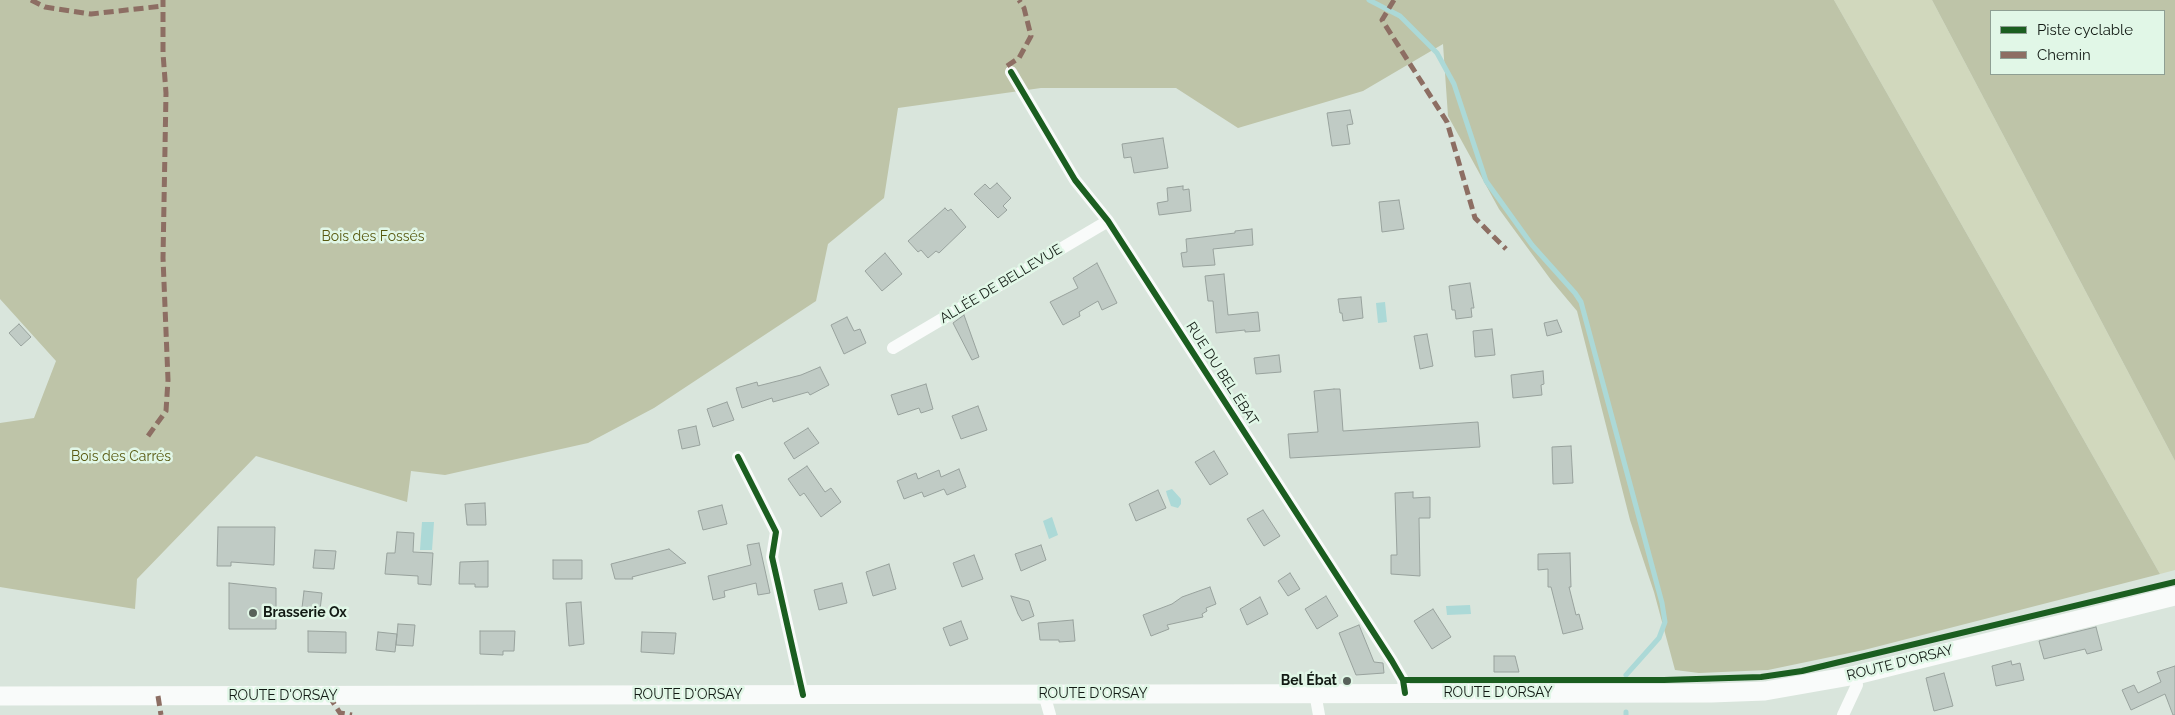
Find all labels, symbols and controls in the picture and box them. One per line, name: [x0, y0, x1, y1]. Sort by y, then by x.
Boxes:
legend: [1990, 10, 2165, 75]
text: Piste cyclable: [2037, 21, 2133, 39]
text: Chemin: [2037, 46, 2091, 64]
park label: Bois des Fossés: [322, 229, 424, 245]
street label: ALLÉE DE BELLEVUE: [937, 241, 1065, 327]
street label: RUE DU BEL ÉBAT: [1182, 319, 1262, 429]
park label: Bois des Carrés: [71, 449, 171, 465]
place label: Brasserie Ox: [263, 605, 347, 621]
marker: Brasserie Ox: [247, 607, 259, 619]
street label: ROUTE D'ORSAY: [1845, 642, 1955, 684]
place label: Bel Ébat: [1281, 673, 1337, 689]
marker: Bel Ébat: [1341, 675, 1353, 687]
street label: ROUTE D'ORSAY: [1443, 685, 1553, 701]
street label: ROUTE D'ORSAY: [1038, 686, 1148, 702]
street label: ROUTE D'ORSAY: [633, 687, 743, 703]
street label: ROUTE D'ORSAY: [228, 688, 338, 704]

